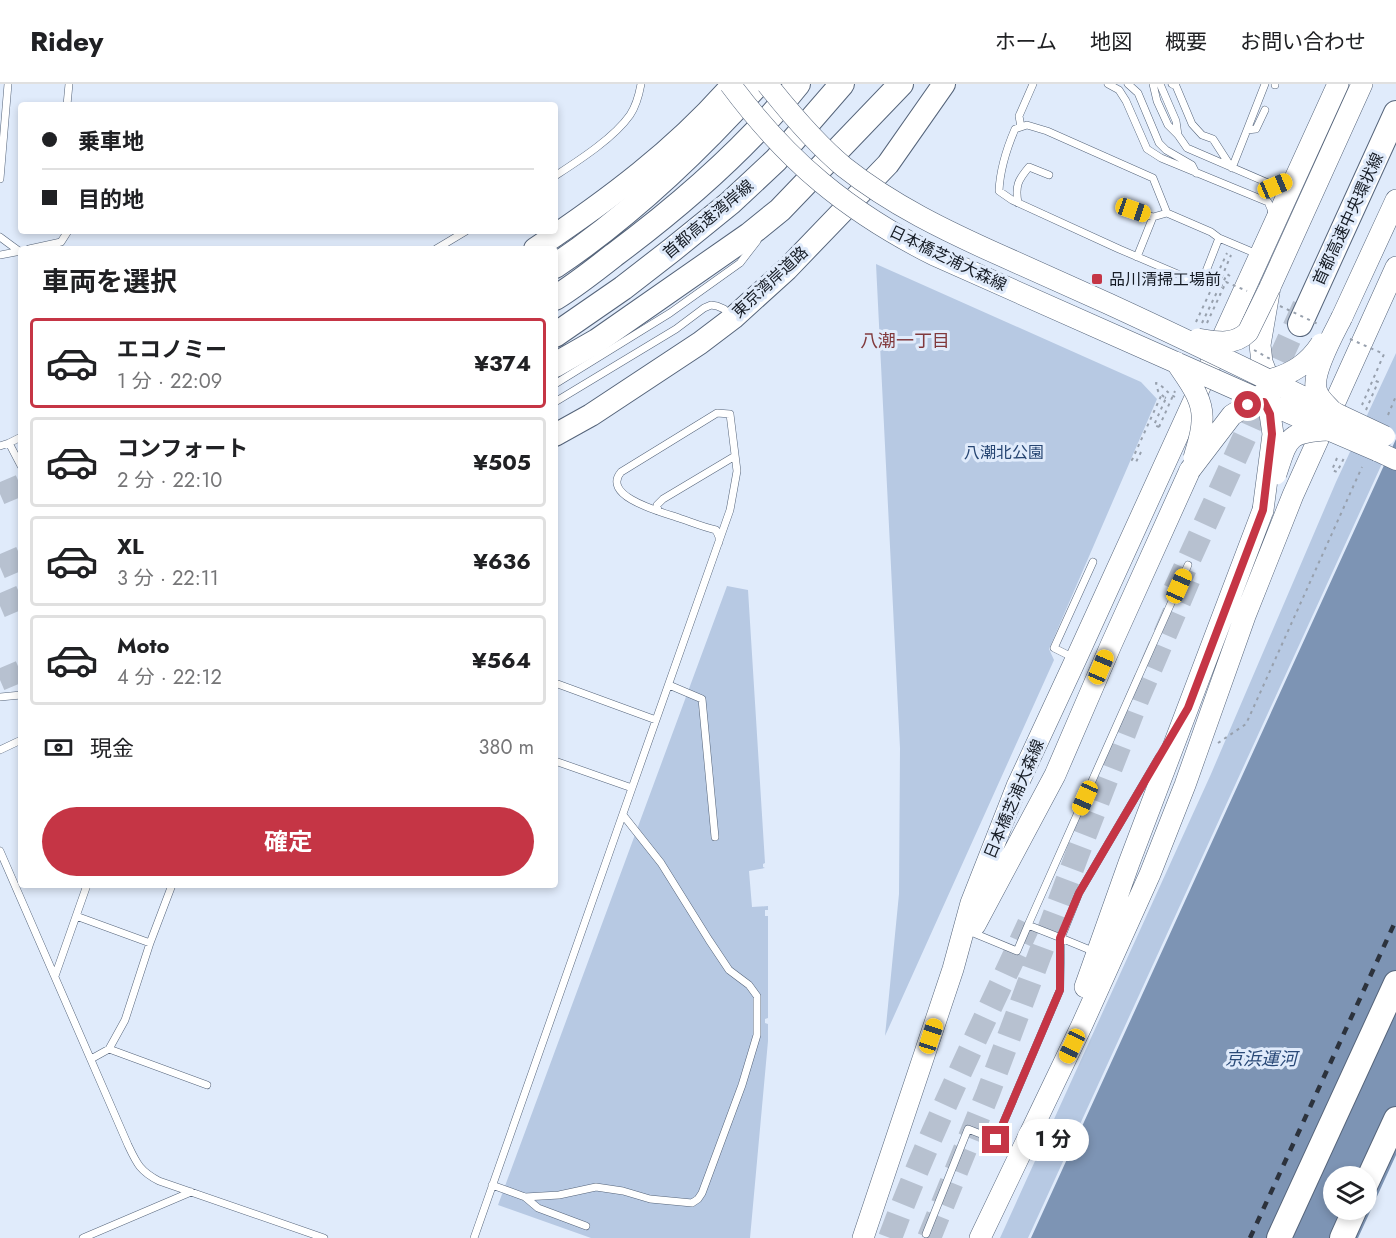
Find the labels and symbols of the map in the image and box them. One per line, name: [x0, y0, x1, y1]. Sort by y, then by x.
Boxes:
street label: 首都高速中央環状線: [1307, 149, 1389, 289]
car: [1255, 171, 1295, 201]
street label: 首都高速湾岸線: [658, 174, 758, 264]
car: [1113, 196, 1153, 224]
street label: 日本橋芝浦大森線: [885, 220, 1011, 296]
street label: 東京湾岸道路: [727, 241, 813, 323]
place label: 品川清掃工場前: [1109, 268, 1221, 291]
marker: 品川清掃工場前: [1090, 272, 1104, 286]
district label: 八潮一丁目: [860, 328, 950, 354]
route start: [1234, 391, 1261, 418]
park label: 八潮北公園: [964, 441, 1044, 464]
car: [1163, 566, 1195, 606]
car: [1086, 647, 1116, 687]
street label: 日本橋芝浦大森線: [978, 736, 1050, 862]
car: [1069, 778, 1101, 818]
car: [917, 1016, 945, 1056]
car: [1056, 1026, 1088, 1066]
water label: 京浜運河: [1225, 1046, 1300, 1072]
callout: 1 分: [1017, 1119, 1089, 1161]
route end: [982, 1126, 1009, 1153]

